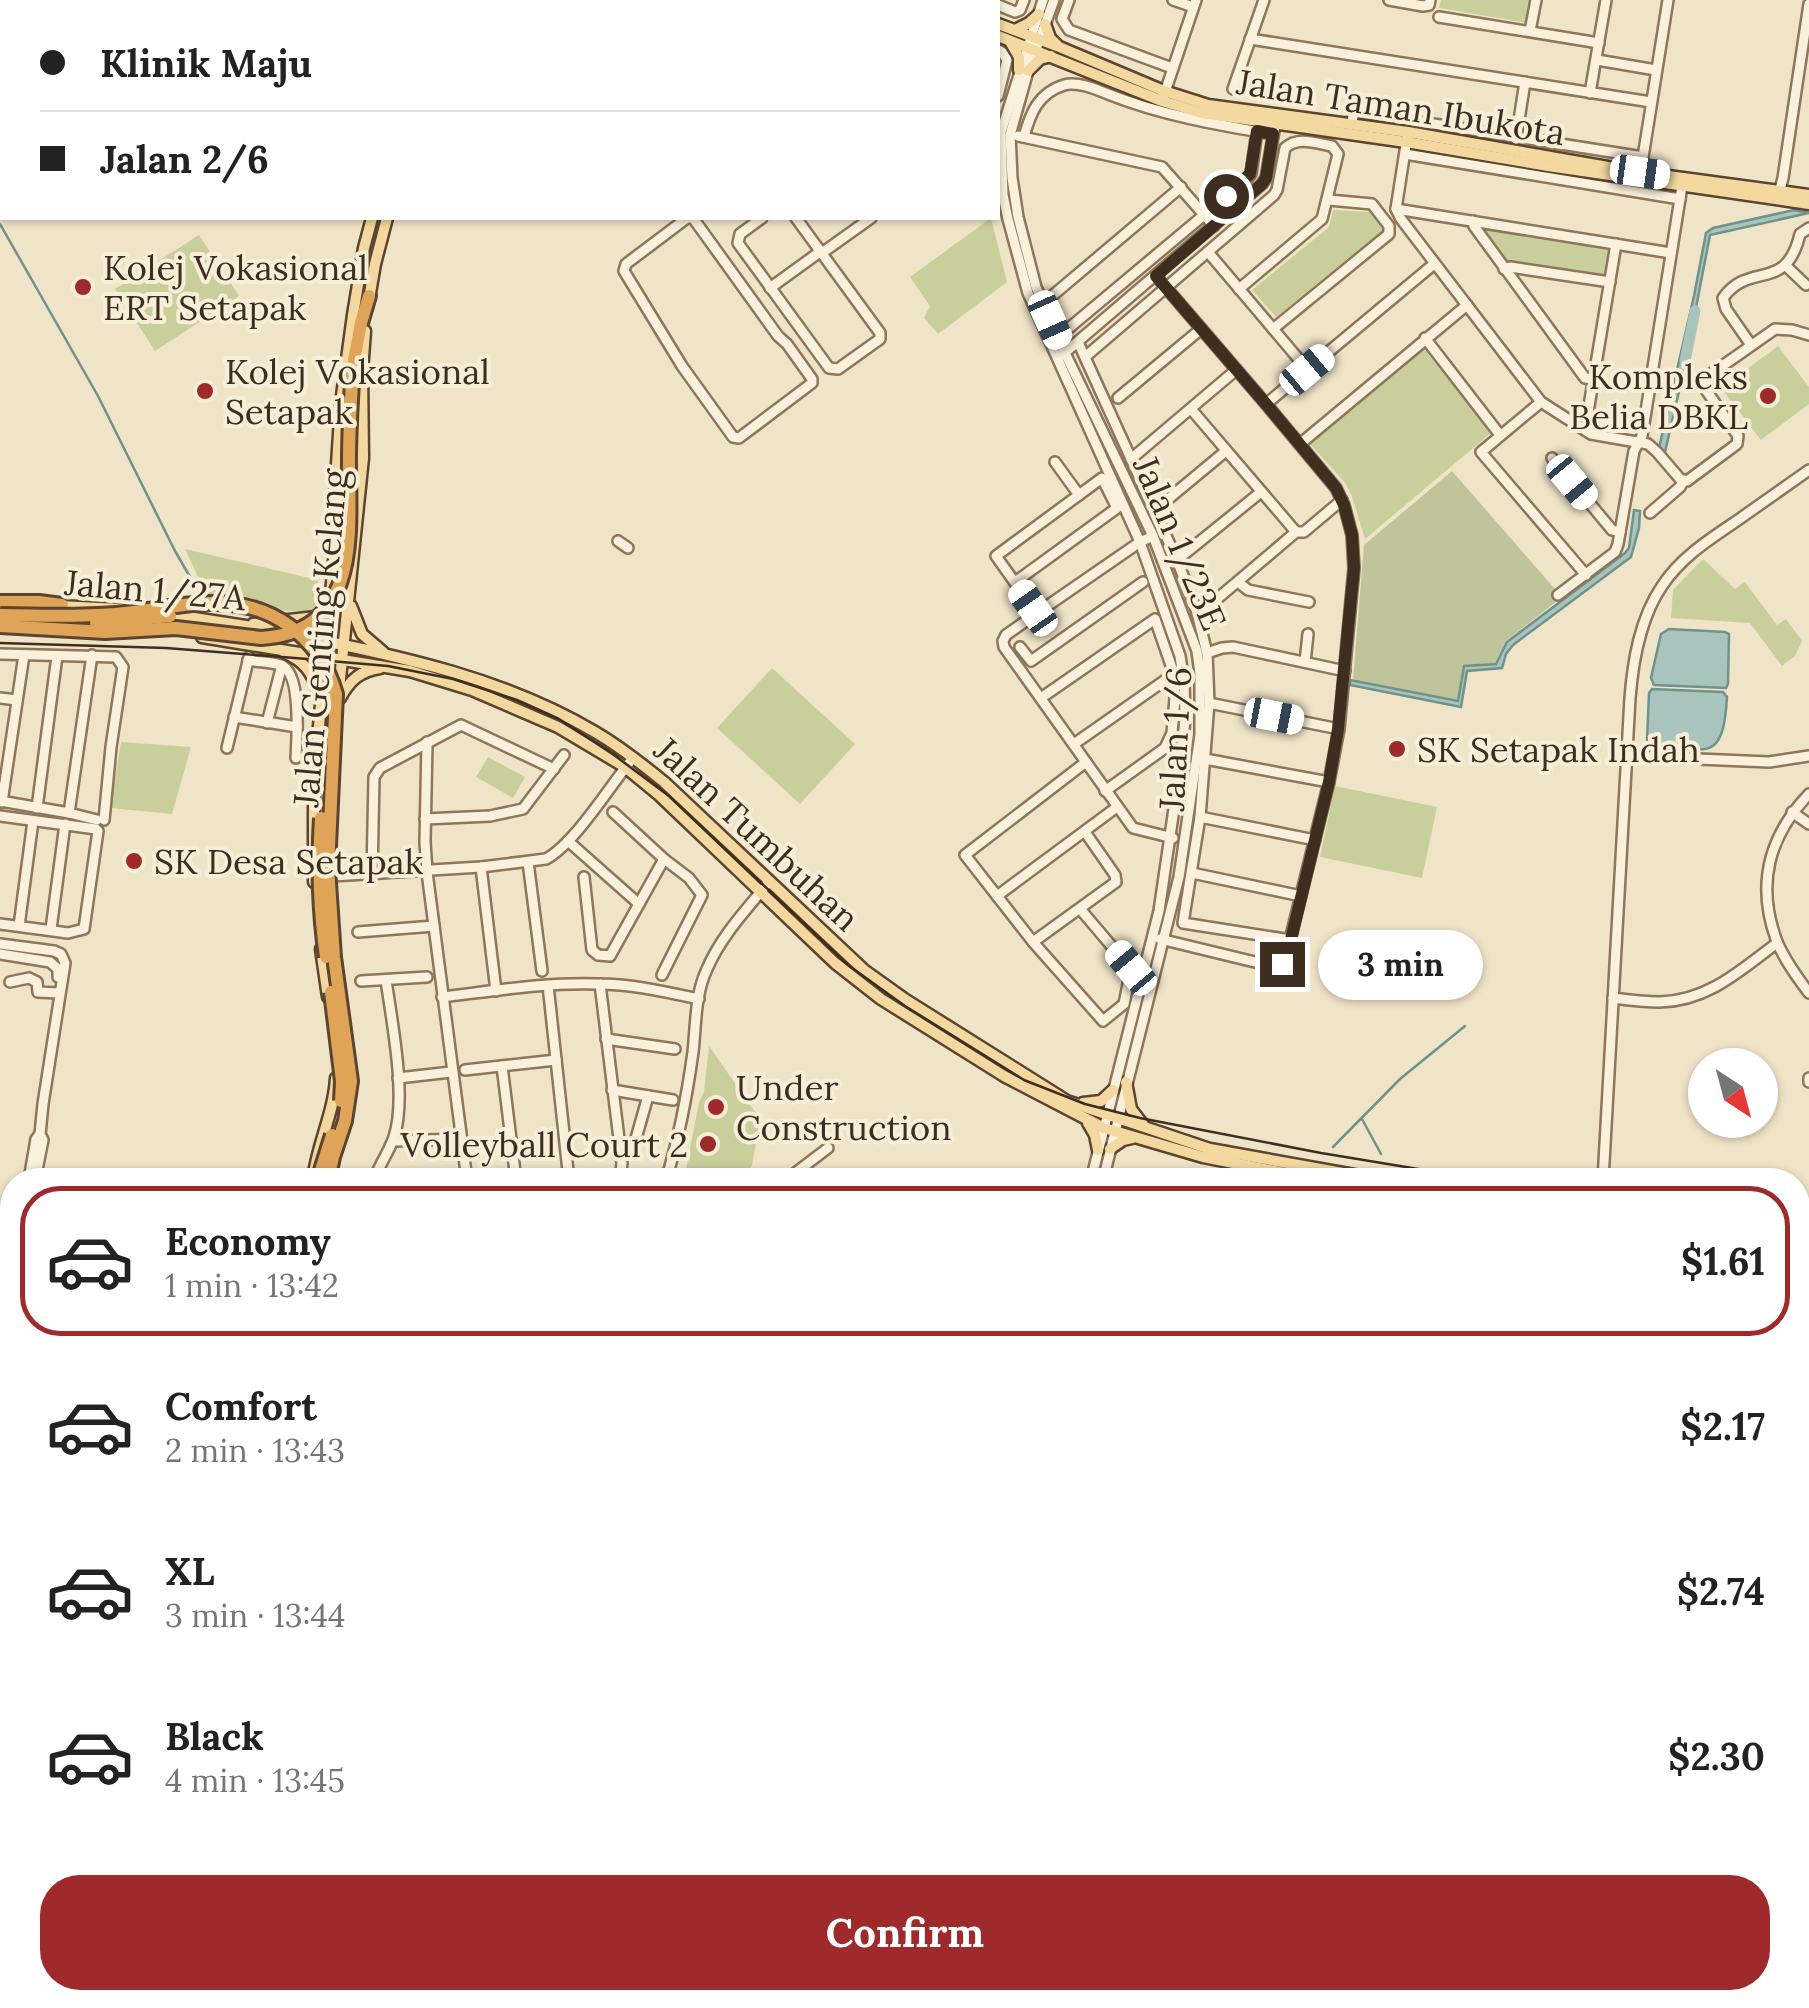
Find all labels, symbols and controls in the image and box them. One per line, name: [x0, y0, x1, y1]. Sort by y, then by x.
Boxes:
text: Klinik Maju: [100, 39, 312, 87]
street label: Jalan Taman Ibukota: [1233, 59, 1568, 155]
text: Jalan 2/6: [100, 135, 269, 183]
car: [1608, 153, 1672, 191]
route start: [1204, 174, 1249, 219]
place label: Kolej Vokasional ERT Setapak: [103, 245, 368, 330]
marker: Kolej Vokasional ERT Setapak: [72, 276, 94, 298]
car: [1024, 286, 1076, 354]
car: [1274, 339, 1340, 401]
place label: Kolej Vokasional Setapak: [225, 349, 490, 434]
place label: Kompleks Belia DBKL: [1569, 354, 1748, 439]
marker: Kolej Vokasional Setapak: [194, 380, 216, 402]
marker: Kompleks Belia DBKL: [1757, 385, 1779, 407]
street label: Jalan 1/23E: [1123, 448, 1237, 637]
car: [1541, 449, 1603, 515]
street label: Jalan Genting Kelang: [283, 467, 357, 810]
street label: Jalan 1/27A: [62, 560, 248, 620]
car: [1004, 575, 1062, 641]
street label: Jalan 1/6: [1149, 666, 1201, 813]
car: [1242, 696, 1306, 736]
street label: Jalan Tumbuhan: [644, 727, 869, 941]
place label: SK Setapak Indah: [1417, 727, 1700, 772]
marker: SK Setapak Indah: [1386, 738, 1408, 760]
place label: SK Desa Setapak: [154, 839, 424, 884]
marker: SK Desa Setapak: [123, 850, 145, 872]
callout: 3 min: [1317, 929, 1482, 999]
car: [1100, 935, 1162, 1001]
route end: [1260, 942, 1305, 987]
text: 3 min: [1357, 944, 1444, 985]
north arrow: [1688, 1048, 1778, 1138]
map controls: [1688, 1048, 1778, 1138]
place label: Under Construction: [736, 1065, 952, 1150]
marker: Under Construction: [705, 1096, 727, 1118]
place label: Volleyball Court 2: [399, 1122, 688, 1167]
marker: Volleyball Court 2: [697, 1133, 719, 1155]
icon: car: [45, 1216, 135, 1306]
text: Economy: [165, 1217, 331, 1265]
text: $1.61: [1681, 1237, 1765, 1285]
text: 1 min · 13:42: [165, 1265, 339, 1306]
icon: car: [45, 1381, 135, 1471]
text: Comfort: [165, 1382, 317, 1430]
text: $2.17: [1680, 1402, 1765, 1450]
text: 2 min · 13:43: [165, 1430, 345, 1471]
icon: car: [45, 1546, 135, 1636]
text: XL: [165, 1547, 215, 1595]
text: $2.74: [1677, 1567, 1765, 1615]
text: 3 min · 13:44: [165, 1595, 345, 1636]
icon: car: [45, 1711, 135, 1801]
text: Black: [165, 1712, 264, 1760]
text: $2.30: [1668, 1732, 1765, 1780]
text: 4 min · 13:45: [165, 1760, 345, 1801]
button: Confirm: [40, 1875, 1770, 1990]

